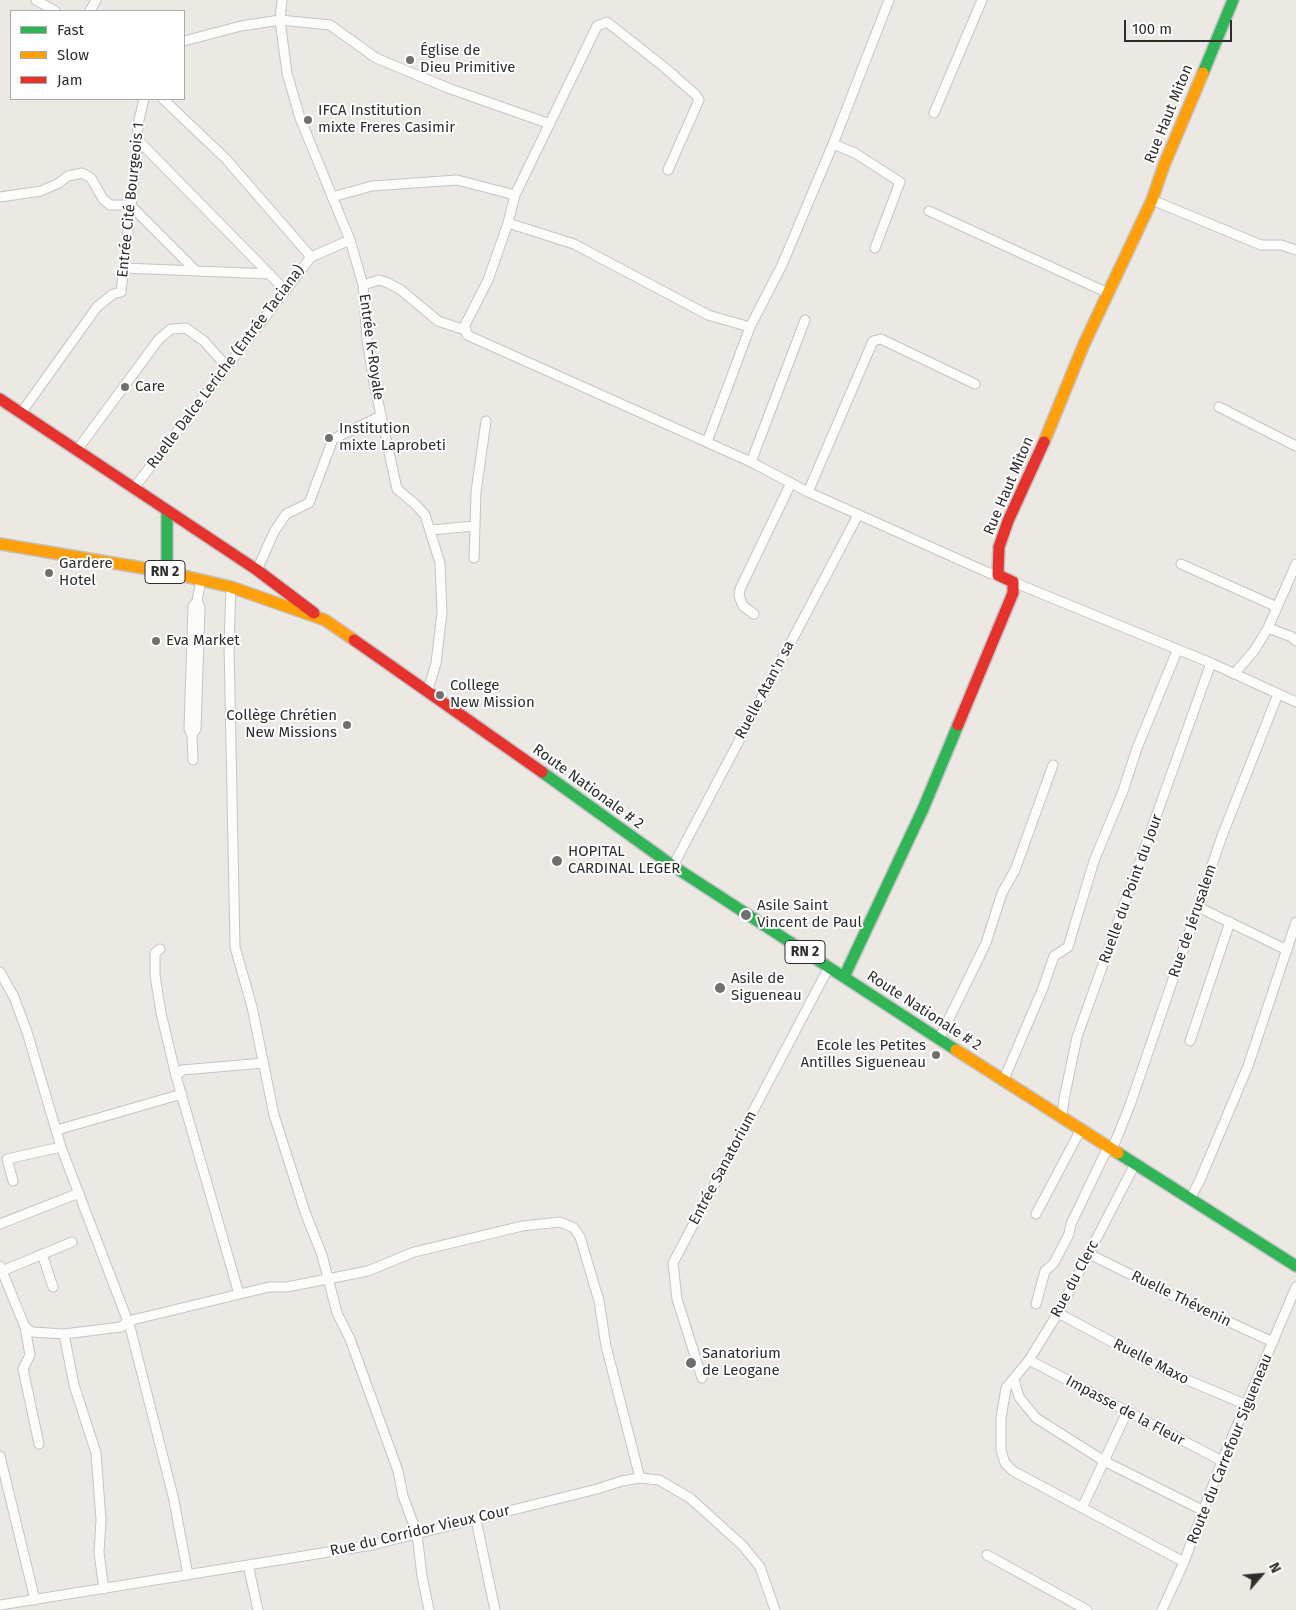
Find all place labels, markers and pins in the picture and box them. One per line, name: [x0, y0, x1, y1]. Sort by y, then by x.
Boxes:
place label: Église de Dieu Primitive: [420, 42, 515, 77]
marker: Église de Dieu Primitive: [404, 54, 416, 66]
place label: IFCA Institution mixte Freres Casimir: [318, 102, 455, 137]
marker: IFCA Institution mixte Freres Casimir: [302, 114, 314, 126]
place label: Care: [135, 378, 165, 396]
marker: Care: [119, 381, 131, 393]
place label: Institution mixte Laprobeti: [339, 420, 446, 455]
marker: Institution mixte Laprobeti: [323, 432, 335, 444]
place label: Gardere Hotel: [59, 555, 113, 590]
marker: Gardere Hotel: [43, 567, 55, 579]
place label: Eva Market: [166, 632, 240, 650]
marker: Eva Market: [150, 635, 162, 647]
place label: College New Mission: [450, 677, 535, 712]
marker: College New Mission: [434, 689, 446, 701]
place label: Collège Chrétien New Missions: [226, 707, 337, 742]
marker: Collège Chrétien New Missions: [341, 719, 353, 731]
place label: HOPITAL CARDINAL LEGER: [568, 843, 680, 878]
marker: HOPITAL CARDINAL LEGER: [550, 854, 564, 868]
place label: Asile Saint Vincent de Paul: [757, 897, 862, 932]
marker: Asile Saint Vincent de Paul: [739, 908, 753, 922]
place label: Asile de Sigueneau: [731, 970, 802, 1005]
marker: Asile de Sigueneau: [713, 981, 727, 995]
place label: Ecole les Petites Antilles Sigueneau: [800, 1037, 926, 1072]
marker: Ecole les Petites Antilles Sigueneau: [930, 1049, 942, 1061]
place label: Sanatorium de Leogane: [702, 1345, 781, 1380]
marker: Sanatorium de Leogane: [684, 1356, 698, 1370]

